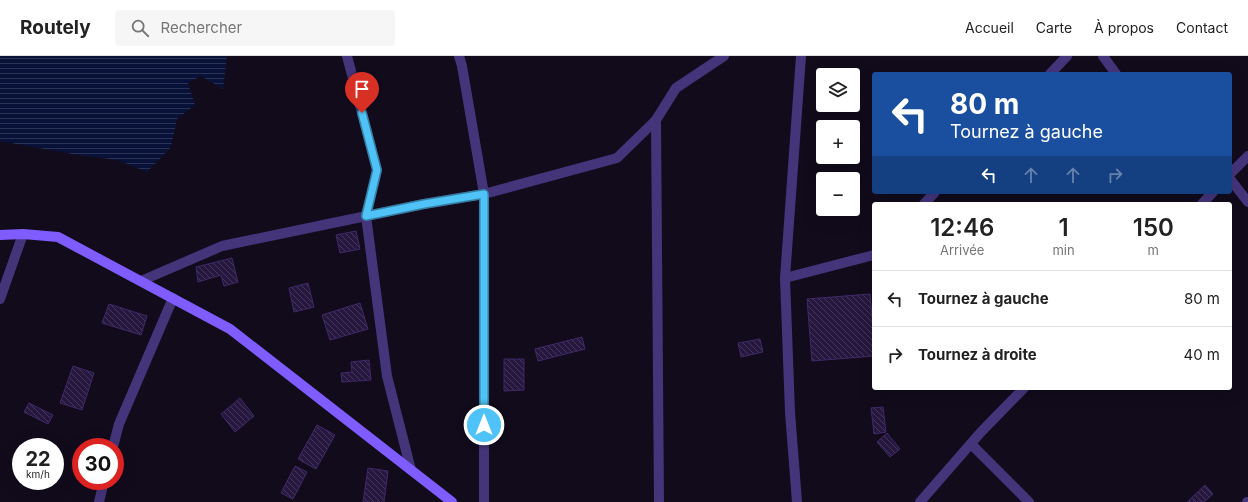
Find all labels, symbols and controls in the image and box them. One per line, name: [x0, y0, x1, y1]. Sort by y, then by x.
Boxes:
search box: [115, 10, 395, 46]
text: Routely: [20, 16, 91, 39]
icon: search: [129, 17, 151, 39]
text: Rechercher: [161, 18, 242, 37]
text: Accueil: [965, 19, 1014, 36]
text: Carte: [1036, 19, 1072, 36]
text: À propos: [1094, 19, 1154, 36]
text: Contact: [1176, 19, 1228, 36]
map controls: [816, 68, 860, 216]
button: layers: [816, 68, 860, 112]
pin: [345, 72, 379, 113]
icon: arrive: [351, 78, 373, 100]
text: 80 m: [950, 87, 1019, 121]
icon: left: [884, 88, 936, 140]
button: +: [816, 120, 860, 164]
text: Tournez à gauche: [950, 121, 1103, 142]
icon: left: [978, 164, 1000, 186]
icon: ahead: [1020, 164, 1042, 186]
icon: ahead: [1062, 164, 1084, 186]
icon: right: [1104, 164, 1126, 186]
button: −: [816, 172, 860, 216]
text: 12:46: [930, 213, 994, 242]
text: 1: [1058, 213, 1069, 242]
text: 150: [1133, 213, 1174, 242]
text: Arrivée: [940, 242, 984, 258]
text: min: [1052, 242, 1075, 258]
text: m: [1148, 242, 1159, 258]
icon: left: [884, 288, 906, 310]
text: Tournez à gauche: [918, 289, 1049, 308]
text: 80 m: [1184, 289, 1220, 308]
icon: right: [884, 344, 906, 366]
text: Tournez à droite: [918, 345, 1037, 364]
text: 40 m: [1183, 345, 1220, 364]
position arrow: [463, 404, 505, 446]
speed limit sign: 30: [72, 438, 124, 490]
text: 22: [25, 447, 51, 471]
text: km/h: [26, 468, 50, 480]

